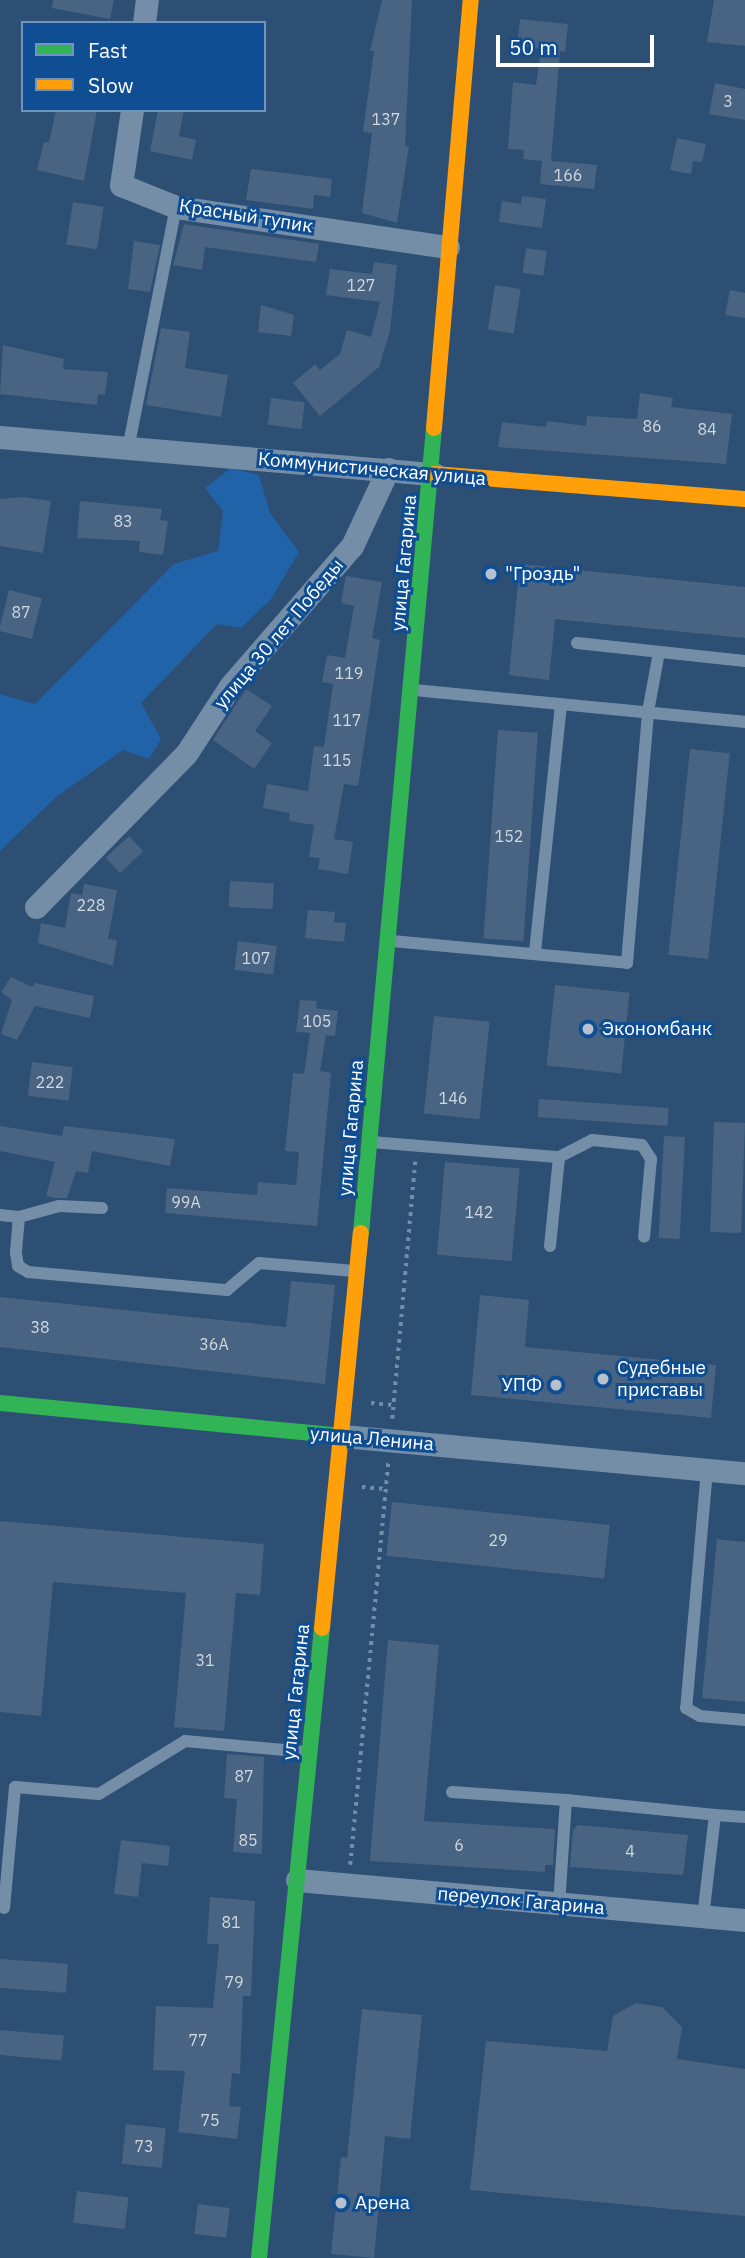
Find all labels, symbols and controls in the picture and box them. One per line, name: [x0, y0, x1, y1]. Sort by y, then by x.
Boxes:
legend: [21, 21, 266, 112]
scale bar: [500, 21, 658, 65]
text: 50 m: [509, 33, 558, 61]
text: Fast: [88, 36, 128, 64]
text: Slow: [88, 71, 134, 99]
house number: 3: [723, 91, 733, 111]
house number: 137: [372, 109, 400, 129]
house number: 166: [554, 165, 582, 185]
street label: Красный тупик: [178, 194, 314, 238]
house number: 127: [347, 275, 375, 295]
house number: 86: [642, 416, 662, 436]
house number: 84: [697, 419, 717, 439]
street label: Коммунистическая улица: [257, 448, 487, 490]
street label: улица Гагарина: [387, 494, 421, 632]
house number: 83: [113, 511, 133, 531]
street label: улица 30 лет Победы: [210, 554, 348, 714]
place label: "Гроздь": [505, 563, 580, 585]
marker: "Гроздь": [483, 566, 499, 582]
house number: 87: [11, 602, 31, 622]
house number: 119: [335, 663, 363, 683]
house number: 117: [333, 710, 361, 730]
house number: 115: [323, 750, 351, 770]
house number: 152: [495, 826, 523, 846]
house number: 228: [77, 895, 105, 915]
house number: 107: [242, 948, 270, 968]
house number: 105: [303, 1011, 331, 1031]
place label: Экономбанк: [602, 1018, 712, 1040]
marker: Экономбанк: [580, 1021, 596, 1037]
street label: улица Гагарина: [334, 1059, 368, 1197]
house number: 222: [36, 1072, 64, 1092]
house number: 146: [439, 1088, 467, 1108]
house number: 99А: [171, 1192, 201, 1212]
house number: 142: [465, 1202, 493, 1222]
house number: 38: [30, 1317, 50, 1337]
house number: 36А: [199, 1334, 229, 1354]
place label: Судебные приставы: [617, 1357, 706, 1401]
marker: Судебные приставы: [595, 1371, 611, 1387]
place label: УПФ: [501, 1374, 542, 1396]
marker: УПФ: [548, 1377, 564, 1393]
street label: улица Ленина: [309, 1422, 435, 1456]
house number: 29: [488, 1530, 508, 1550]
street label: улица Гагарина: [278, 1623, 314, 1761]
house number: 31: [195, 1650, 215, 1670]
house number: 87: [234, 1766, 254, 1786]
house number: 85: [238, 1830, 258, 1850]
house number: 6: [454, 1835, 464, 1855]
house number: 4: [625, 1841, 635, 1861]
street label: переулок Гагарина: [436, 1882, 606, 1920]
house number: 81: [221, 1912, 241, 1932]
house number: 79: [224, 1972, 244, 1992]
house number: 77: [188, 2030, 208, 2050]
house number: 75: [200, 2110, 220, 2130]
house number: 73: [134, 2136, 154, 2156]
place label: Арена: [355, 2192, 410, 2214]
marker: Арена: [333, 2195, 349, 2211]

